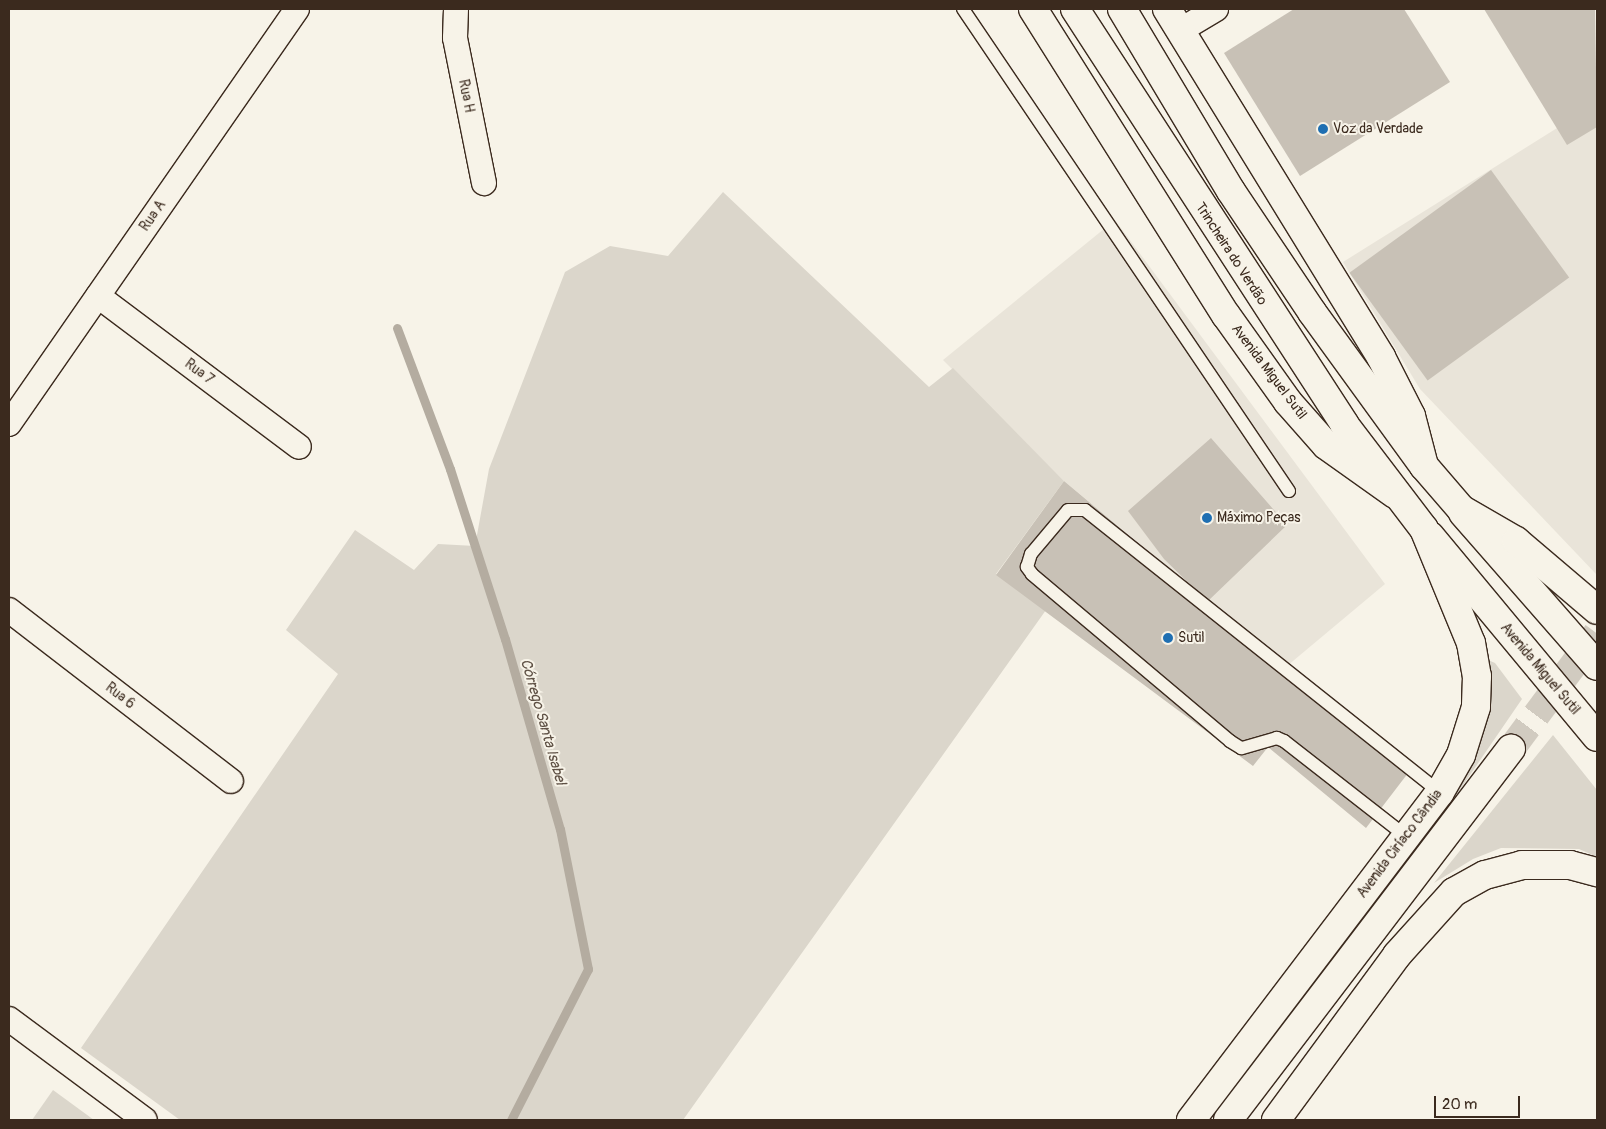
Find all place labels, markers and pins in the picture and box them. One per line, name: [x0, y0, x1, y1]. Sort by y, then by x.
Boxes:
place label: Voz da Verdade: [1333, 121, 1423, 137]
marker: Voz da Verdade: [1317, 123, 1329, 135]
place label: Máximo Peças: [1217, 510, 1300, 526]
marker: Máximo Peças: [1201, 512, 1213, 524]
place label: Sutil: [1178, 630, 1205, 646]
marker: Sutil: [1162, 632, 1174, 644]

